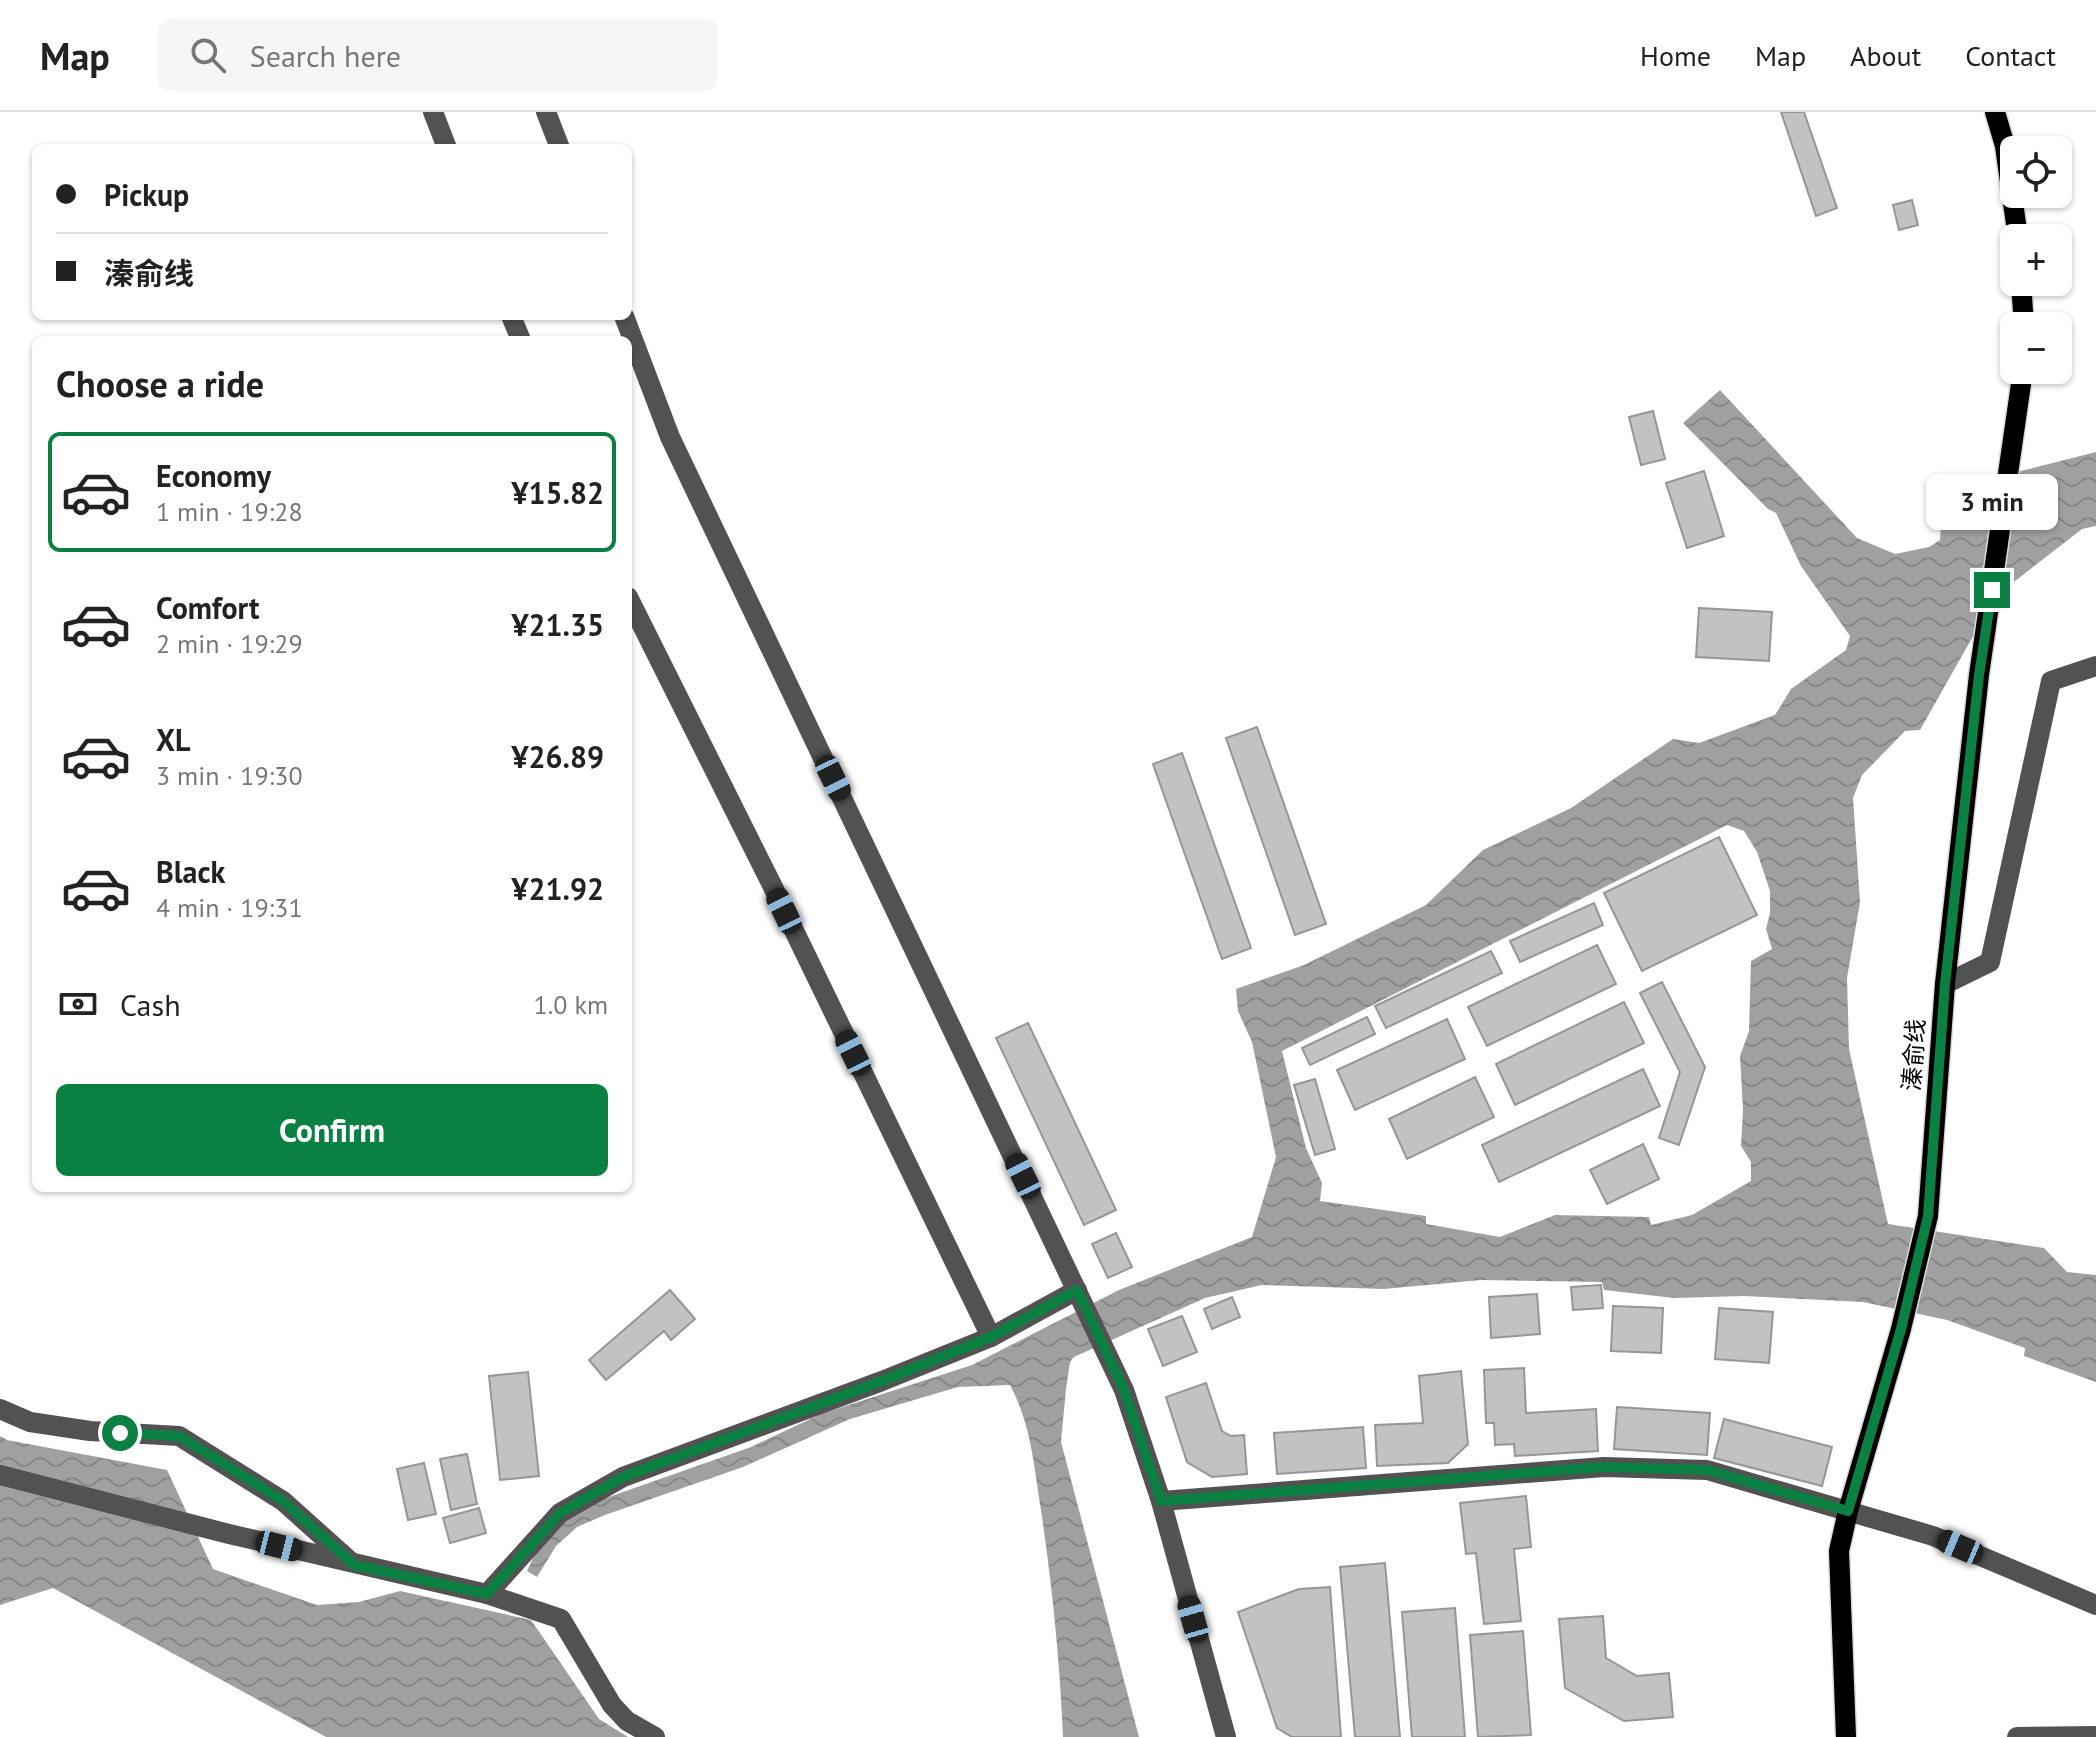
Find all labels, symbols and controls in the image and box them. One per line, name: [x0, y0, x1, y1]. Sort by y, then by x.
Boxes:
search box: [158, 19, 718, 91]
text: Map: [40, 31, 110, 80]
icon: search: [186, 33, 230, 77]
text: Search here: [250, 36, 401, 75]
text: Home: [1640, 37, 1711, 74]
text: Map: [1755, 37, 1806, 74]
text: About: [1850, 37, 1921, 74]
text: Contact: [1965, 37, 2056, 74]
map controls: [2000, 136, 2072, 384]
button: locate: [2000, 136, 2072, 208]
text: Pickup: [104, 175, 189, 214]
button: +: [2000, 224, 2072, 296]
text: 溱俞线: [104, 253, 194, 292]
button: −: [2000, 312, 2072, 384]
text: Choose a ride: [56, 360, 264, 407]
icon: car: [60, 456, 132, 528]
text: Economy: [156, 456, 271, 495]
text: ¥15.82: [512, 473, 604, 512]
callout: 3 min: [1926, 474, 2058, 530]
text: 3 min: [1960, 485, 2024, 518]
text: 1 min · 19:28: [156, 495, 303, 528]
route end: [1974, 572, 2010, 608]
icon: car: [60, 588, 132, 660]
text: Comfort: [156, 588, 259, 627]
text: ¥21.35: [512, 605, 604, 644]
text: 2 min · 19:29: [156, 627, 303, 660]
icon: car: [60, 720, 132, 792]
text: XL: [156, 720, 190, 759]
text: ¥26.89: [512, 737, 604, 776]
car: [812, 751, 854, 805]
text: 3 min · 19:30: [156, 759, 303, 792]
icon: car: [60, 852, 132, 924]
text: Black: [156, 852, 225, 891]
text: ¥21.92: [512, 869, 604, 908]
car: [763, 884, 805, 938]
text: 4 min · 19:31: [156, 891, 303, 924]
icon: cash: [56, 982, 100, 1026]
text: Cash: [120, 985, 181, 1024]
text: 1.0 km: [534, 988, 608, 1021]
street label: 溱俞线: [1896, 1018, 1931, 1092]
car: [832, 1026, 874, 1080]
button: Confirm: [56, 1084, 608, 1176]
car: [1002, 1149, 1044, 1203]
route start: [102, 1415, 138, 1451]
car: [1933, 1527, 1987, 1567]
car: [253, 1529, 305, 1563]
car: [1175, 1593, 1211, 1645]

